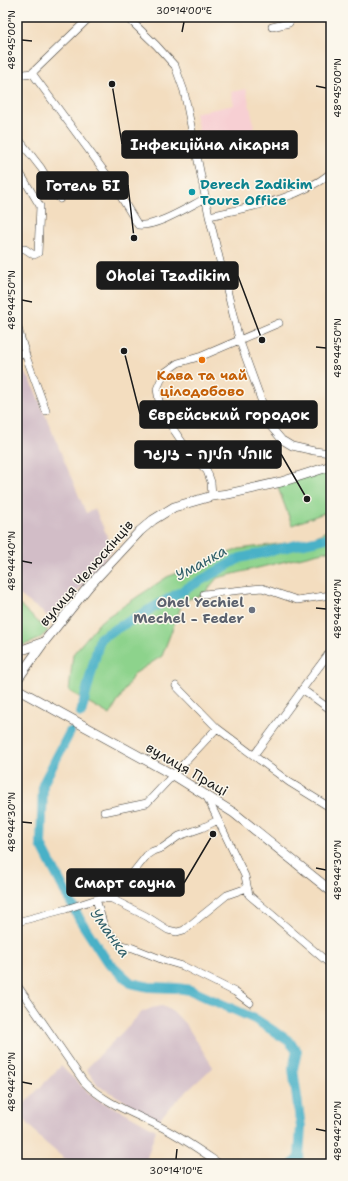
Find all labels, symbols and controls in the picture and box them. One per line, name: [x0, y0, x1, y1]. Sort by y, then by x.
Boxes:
text: 30°14'00"E: [156, 4, 212, 17]
text: 48°45'00"N: [5, 10, 18, 70]
text: 48°45'00"N: [331, 58, 344, 118]
callout: Інфекційна лікарня: [122, 131, 297, 158]
text: Інфекційна лікарня: [130, 135, 290, 155]
callout: Готель БІ: [37, 172, 128, 199]
place label: Derech Zadikim Tours Office: [200, 175, 313, 209]
text: Готель БІ: [46, 176, 120, 196]
marker: Derech Zadikim Tours Office: [187, 187, 197, 197]
callout: Oholei Tzadikim: [97, 262, 238, 289]
text: Oholei Tzadikim: [106, 266, 230, 286]
text: 48°44'50"N: [5, 270, 18, 330]
text: 48°44'50"N: [331, 318, 344, 378]
marker: Кава та чай цілодобово: [197, 355, 207, 365]
place label: Кава та чай цілодобово: [157, 366, 248, 400]
callout: Єврєйський городок: [140, 401, 317, 428]
text: Єврєйський городок: [148, 405, 310, 425]
callout: אוהלי הלינה - זינגר: [135, 441, 281, 468]
text: אוהלי הלינה - זינגר: [143, 444, 273, 464]
street label: вулиця Челюскінців: [35, 516, 137, 630]
text: 48°44'40"N: [5, 531, 18, 591]
water label: Уманка: [172, 541, 230, 585]
text: 48°44'40"N: [331, 579, 344, 639]
place label: Ohel Yechiel Mechel - Feder: [133, 593, 244, 627]
marker: Ohel Yechiel Mechel - Feder: [247, 605, 257, 615]
street label: вулиця Праці: [143, 738, 231, 800]
text: 48°44'30"N: [5, 792, 18, 852]
text: 48°44'30"N: [331, 840, 344, 900]
callout: Смарт сауна: [67, 869, 184, 896]
text: Смарт сауна: [74, 873, 176, 893]
water label: Уманка: [85, 904, 135, 962]
text: 48°44'20"N: [5, 1052, 18, 1112]
text: 48°44'20"N: [331, 1101, 344, 1161]
text: 30°14'10"E: [149, 1164, 203, 1177]

